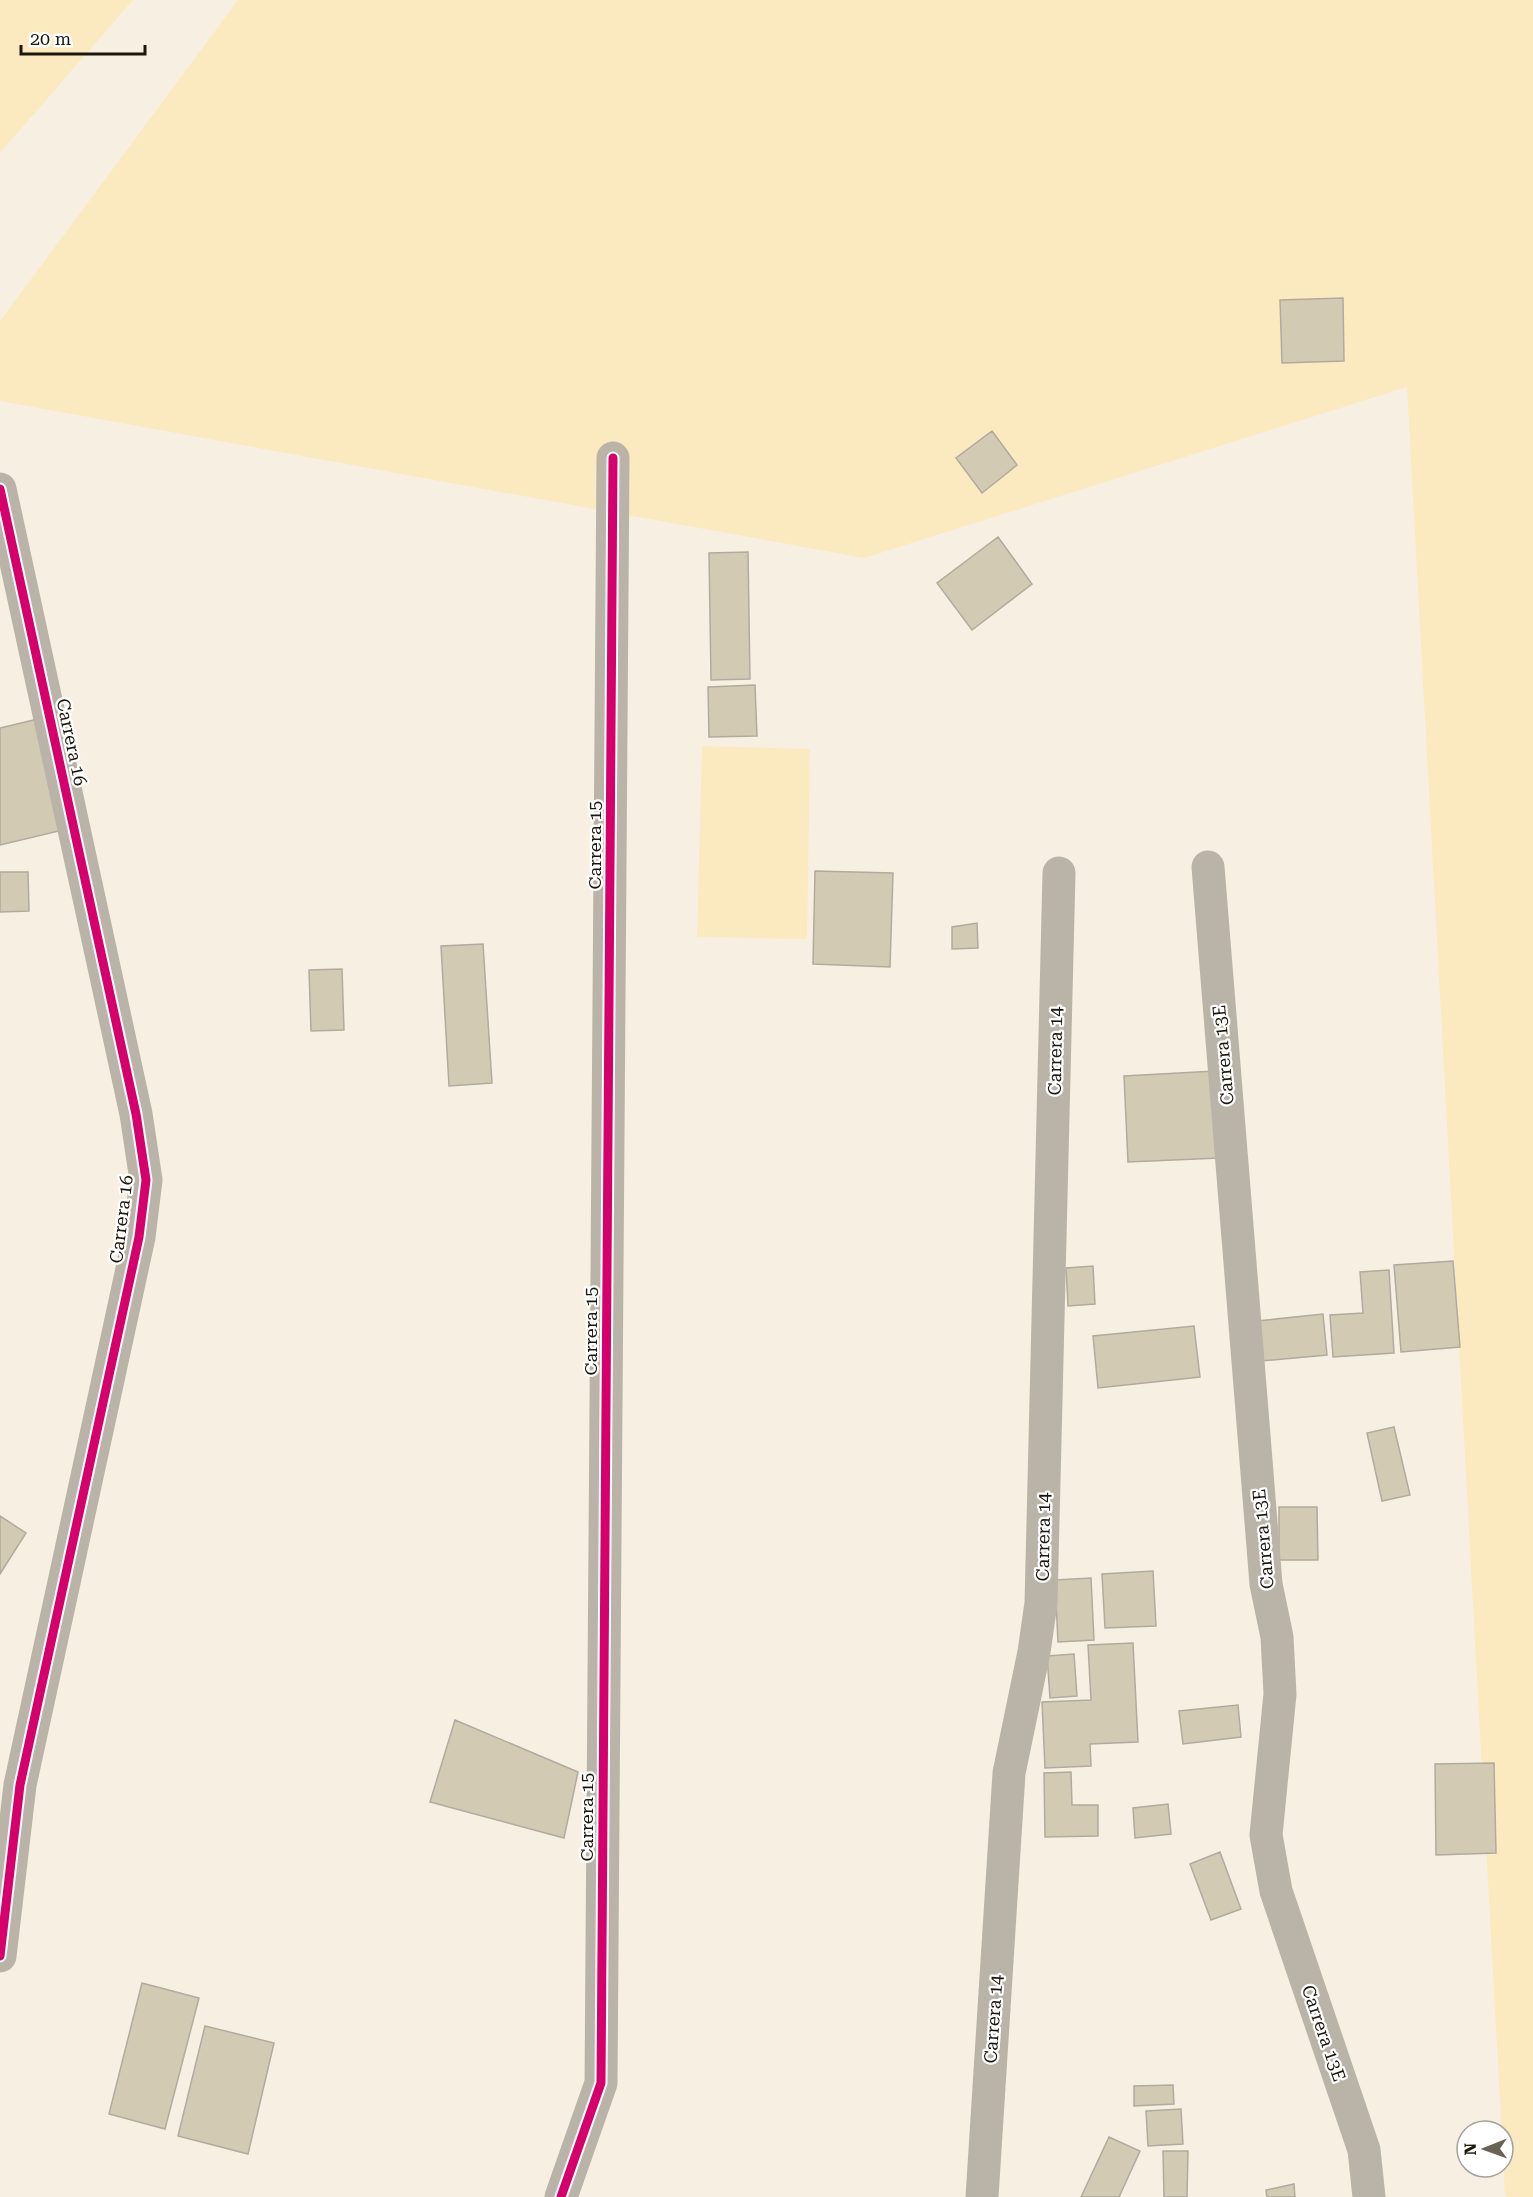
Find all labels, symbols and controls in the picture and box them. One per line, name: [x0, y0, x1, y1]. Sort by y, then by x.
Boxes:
scale bar: [21, 18, 146, 56]
text: 20 m: [30, 28, 71, 49]
street label: Carrera 16: [52, 696, 92, 788]
street label: Carrera 15: [584, 801, 605, 889]
street label: Carrera 13E: [1208, 1004, 1238, 1106]
street label: Carrera 14: [1044, 1006, 1066, 1096]
street label: Carrera 16: [105, 1174, 137, 1264]
street label: Carrera 15: [580, 1287, 601, 1375]
street label: Carrera 13E: [1248, 1488, 1278, 1590]
street label: Carrera 14: [1032, 1492, 1054, 1582]
street label: Carrera 15: [576, 1773, 597, 1861]
street label: Carrera 14: [979, 1974, 1007, 2064]
street label: Carrera 13E: [1298, 1982, 1350, 2084]
north arrow: [1455, 2119, 1515, 2179]
text: N: [1461, 2143, 1480, 2156]

